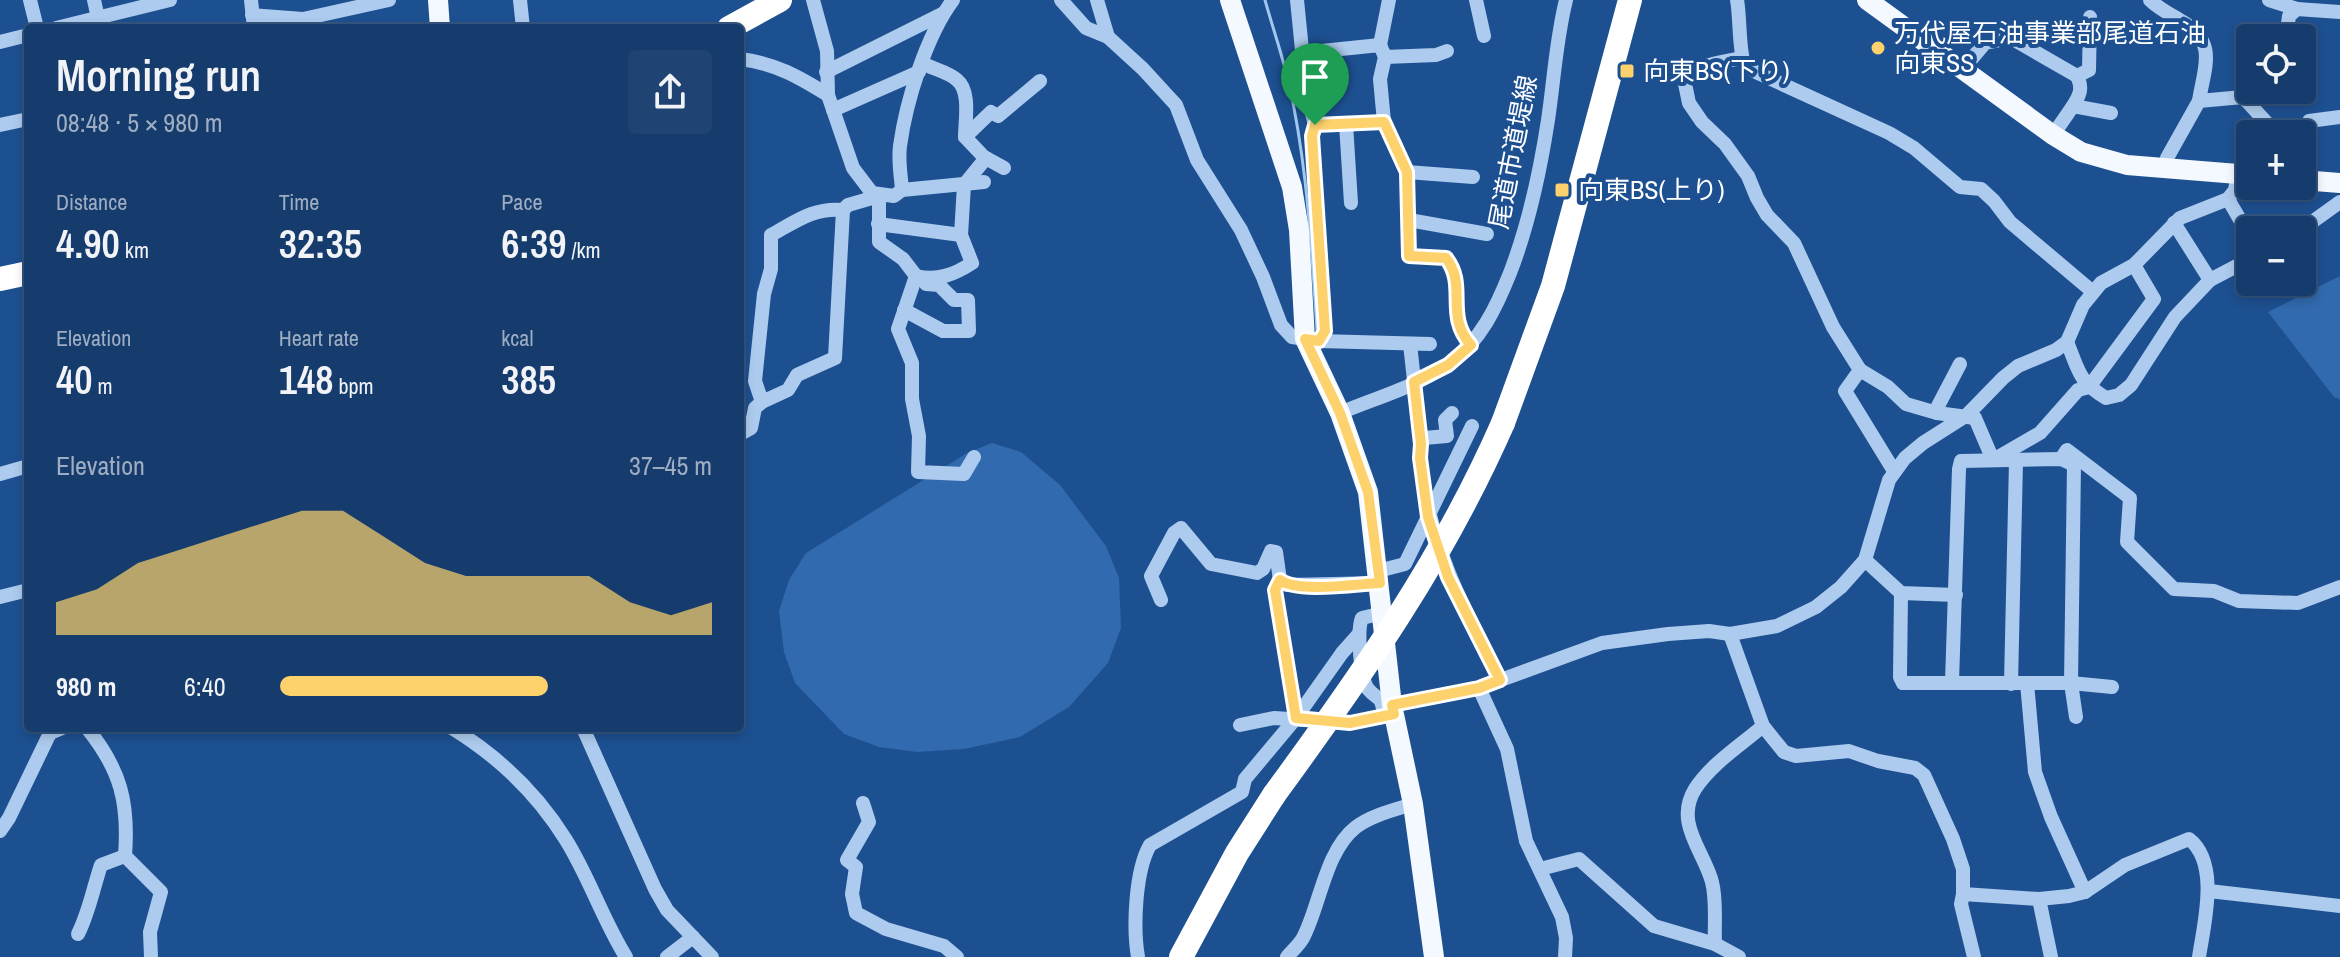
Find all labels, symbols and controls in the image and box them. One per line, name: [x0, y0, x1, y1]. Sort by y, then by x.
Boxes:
place label: 万代屋石油事業部尾道石油 向東SS: [1894, 15, 2206, 80]
map controls: [2236, 24, 2316, 296]
button: locate: [2236, 24, 2316, 104]
marker: 万代屋石油事業部尾道石油 向東SS: [1869, 39, 1887, 57]
pin: [1281, 43, 1349, 125]
text: Morning run: [56, 45, 261, 105]
button: share: [628, 50, 712, 134]
place label: 向東BS(下り): [1643, 53, 1790, 88]
icon: arrive: [1293, 55, 1337, 99]
marker: 向東BS(下り): [1618, 62, 1636, 80]
street label: 尾道市道堤線: [1480, 72, 1545, 232]
text: 08:48 · 5 × 980 m: [56, 105, 223, 140]
button: +: [2236, 120, 2316, 200]
place label: 向東BS(上り): [1578, 172, 1725, 207]
marker: 向東BS(上り): [1553, 181, 1571, 199]
text: Distance: [56, 187, 127, 217]
text: Time: [279, 187, 319, 217]
text: Pace: [501, 187, 542, 217]
button: −: [2236, 216, 2316, 296]
text: 4.90: [56, 217, 120, 270]
text: 32:35: [279, 217, 362, 270]
text: 6:39: [501, 217, 566, 270]
text: km: [120, 235, 149, 265]
text: /km: [566, 235, 600, 265]
text: Elevation: [56, 323, 131, 353]
text: Heart rate: [279, 323, 359, 353]
text: kcal: [501, 323, 533, 353]
text: 40: [56, 353, 92, 406]
text: 148: [279, 353, 333, 406]
text: 385: [501, 353, 556, 406]
text: m: [92, 371, 113, 401]
text: bpm: [333, 371, 374, 401]
text: Elevation: [56, 448, 145, 483]
text: 37–45 m: [629, 448, 712, 483]
text: 980 m: [56, 669, 116, 704]
text: 6:40: [184, 669, 226, 704]

